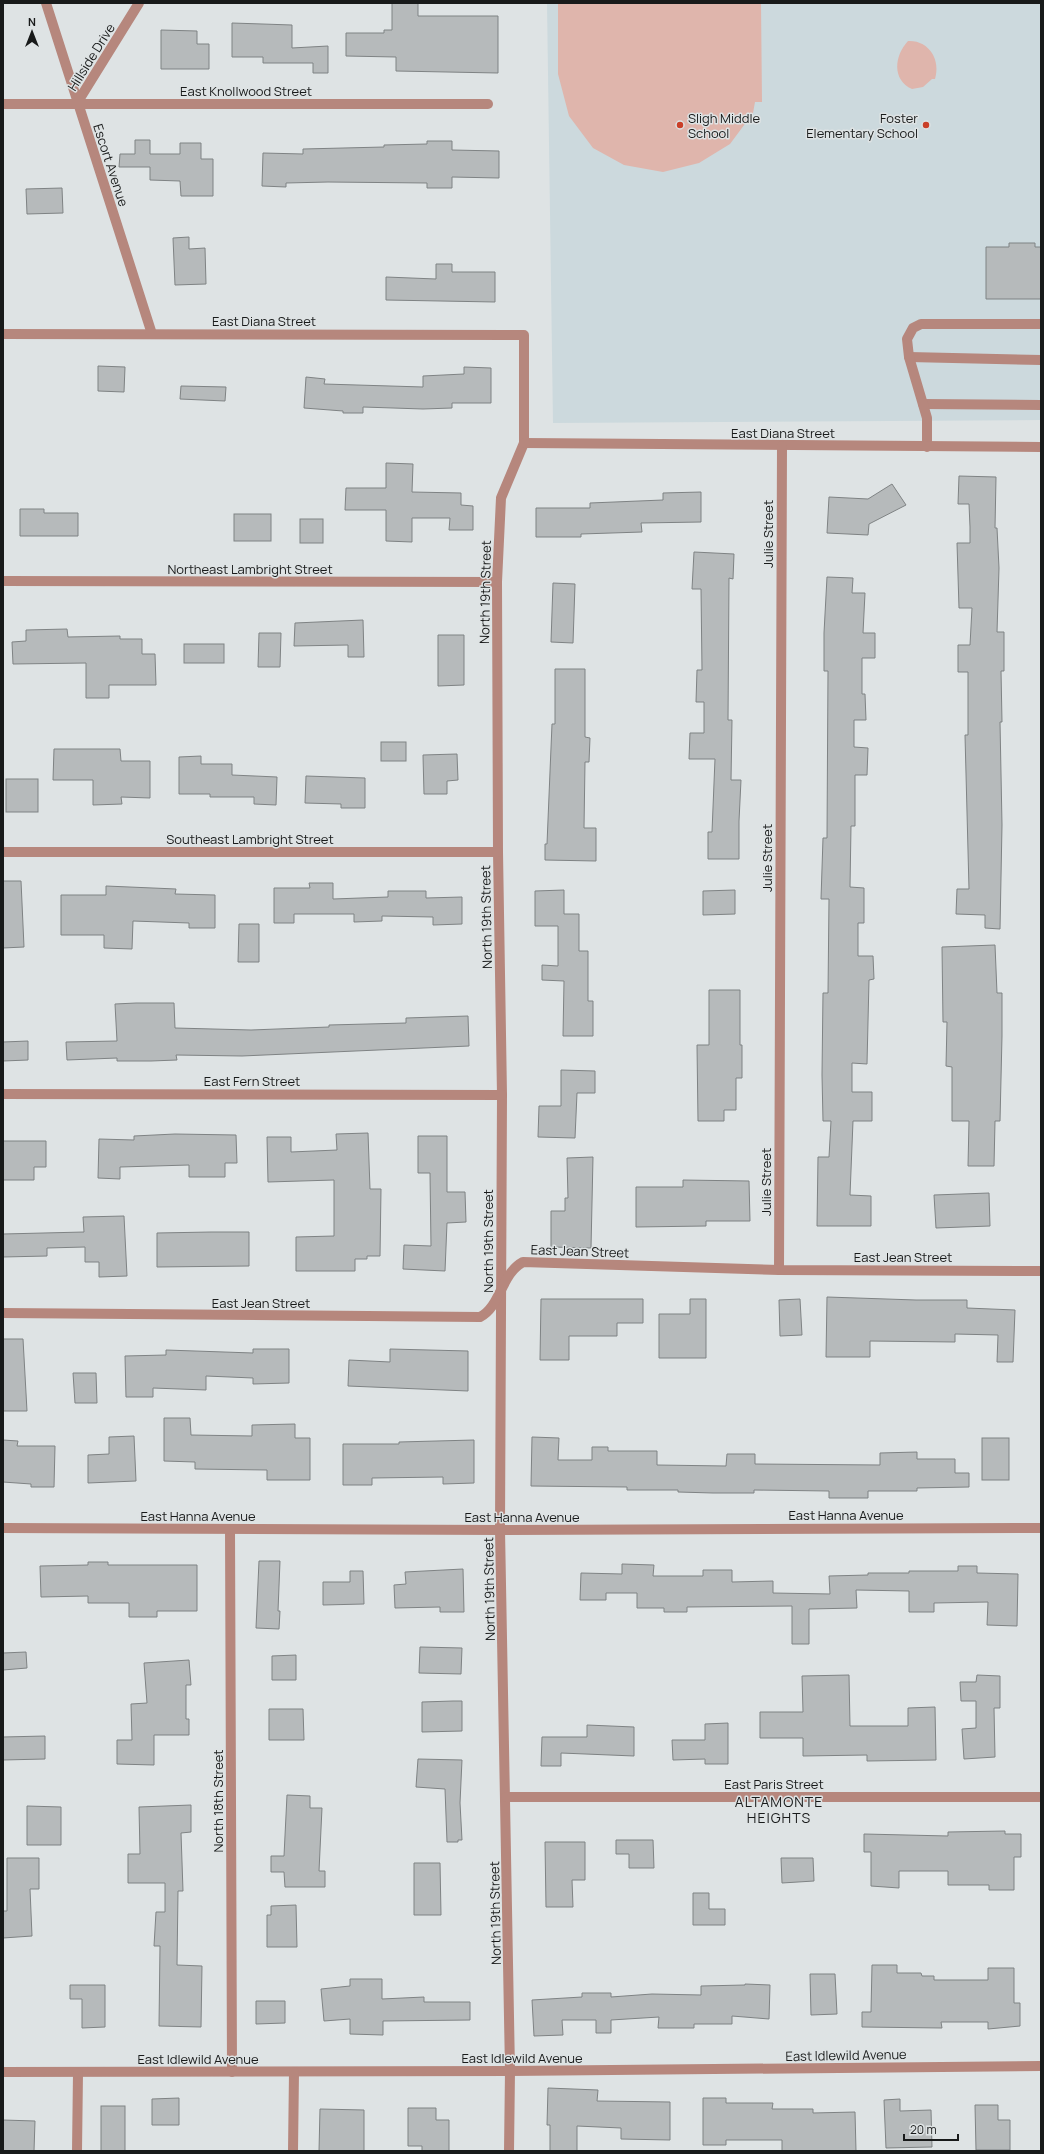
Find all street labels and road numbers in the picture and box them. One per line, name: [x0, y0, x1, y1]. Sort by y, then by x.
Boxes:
street label: Hillside Drive: [63, 20, 119, 94]
street label: East Knollwood Street: [180, 82, 312, 100]
street label: Escort Avenue: [89, 121, 133, 209]
street label: East Diana Street: [212, 312, 316, 330]
street label: East Diana Street: [731, 424, 835, 442]
street label: Julie Street: [759, 500, 777, 568]
street label: North 19th Street: [475, 540, 495, 644]
street label: Northeast Lambright Street: [167, 560, 333, 578]
street label: Julie Street: [758, 824, 776, 892]
street label: Southeast Lambright Street: [166, 830, 334, 848]
street label: North 19th Street: [476, 865, 496, 969]
street label: East Fern Street: [204, 1072, 300, 1090]
street label: Julie Street: [757, 1148, 775, 1216]
street label: North 19th Street: [479, 1189, 497, 1293]
street label: East Jean Street: [530, 1240, 630, 1262]
street label: East Jean Street: [854, 1248, 952, 1266]
street label: East Jean Street: [212, 1294, 310, 1312]
street label: East Hanna Avenue: [788, 1506, 904, 1524]
street label: East Hanna Avenue: [140, 1507, 256, 1525]
street label: East Hanna Avenue: [464, 1508, 580, 1526]
street label: North 19th Street: [479, 1537, 499, 1641]
street label: North 18th Street: [209, 1749, 227, 1853]
street label: East Paris Street: [724, 1775, 824, 1793]
street label: North 19th Street: [485, 1861, 505, 1965]
street label: East Idlewild Avenue: [785, 2045, 907, 2065]
street label: East Idlewild Avenue: [461, 2049, 583, 2067]
street label: East Idlewild Avenue: [137, 2050, 259, 2068]

